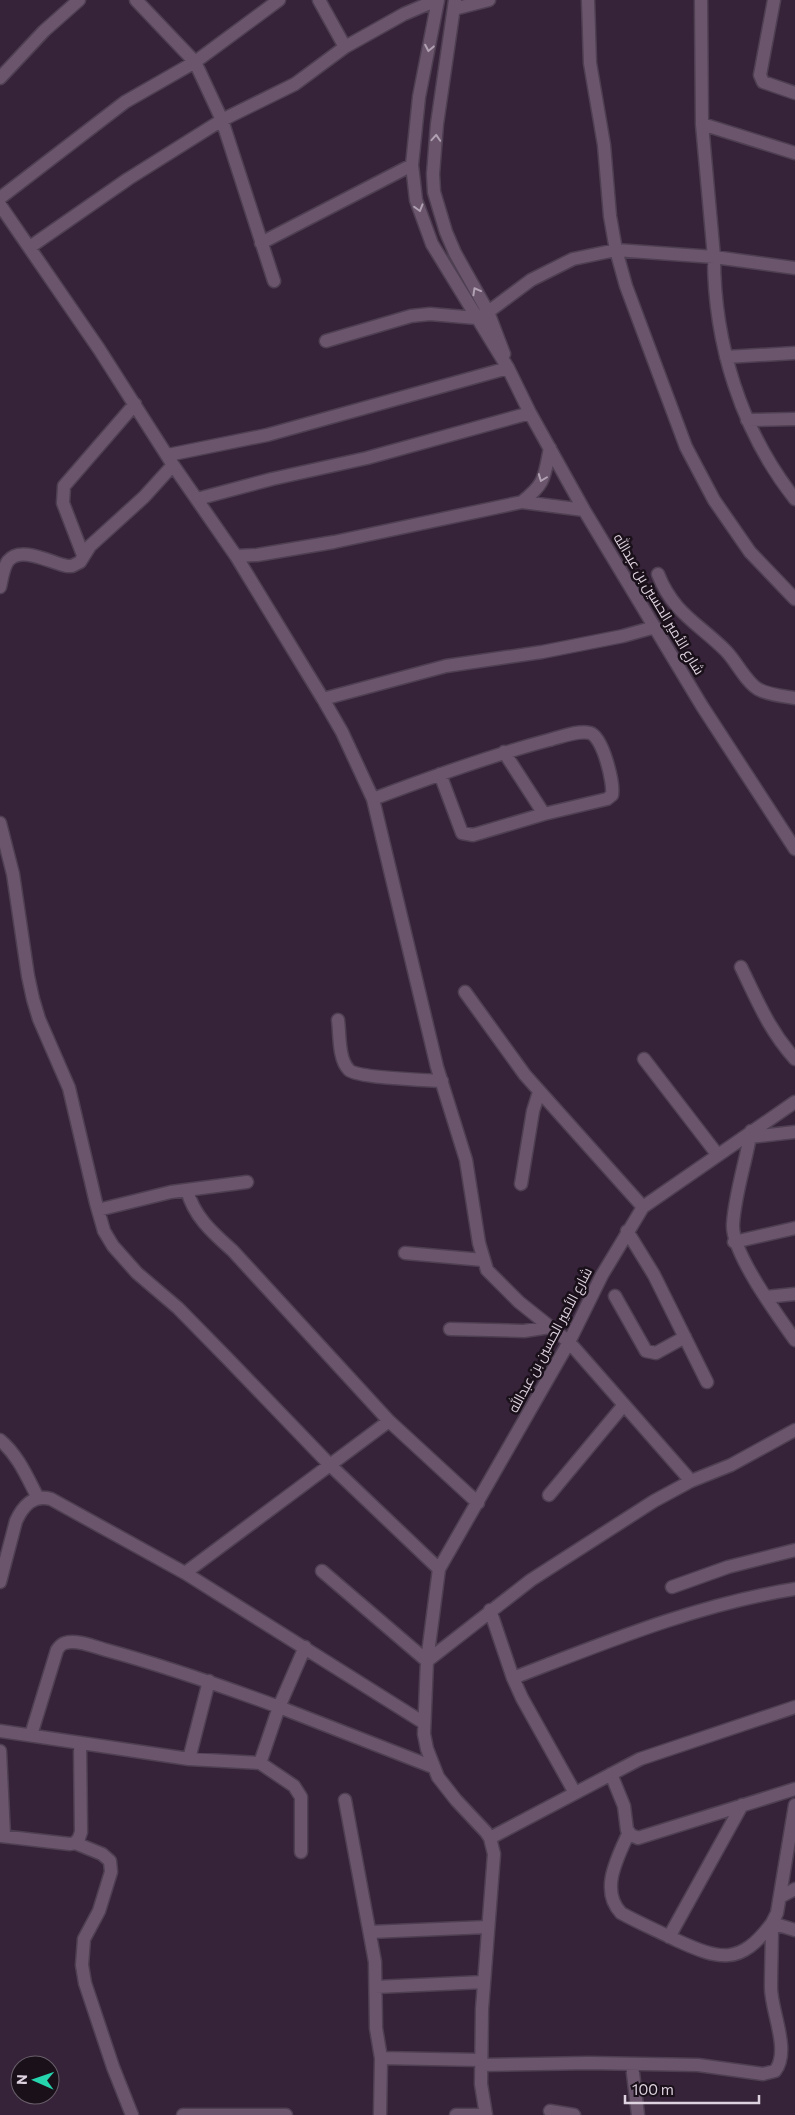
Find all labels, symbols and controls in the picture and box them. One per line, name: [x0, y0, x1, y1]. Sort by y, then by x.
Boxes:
one-way arrow: [424, 43, 434, 52]
one-way arrow: [430, 133, 441, 141]
one-way arrow: [413, 204, 424, 213]
one-way arrow: [473, 287, 483, 296]
one-way arrow: [538, 474, 548, 482]
street label: شارع الأمير الحسين بن عبدالله: [610, 530, 708, 678]
street label: شارع الأمير الحسين بن عبدالله: [504, 1264, 596, 1416]
north arrow: [10, 2055, 60, 2105]
scale bar: [625, 2072, 759, 2104]
text: N: [13, 2074, 30, 2085]
text: 100 m: [632, 2080, 674, 2098]

